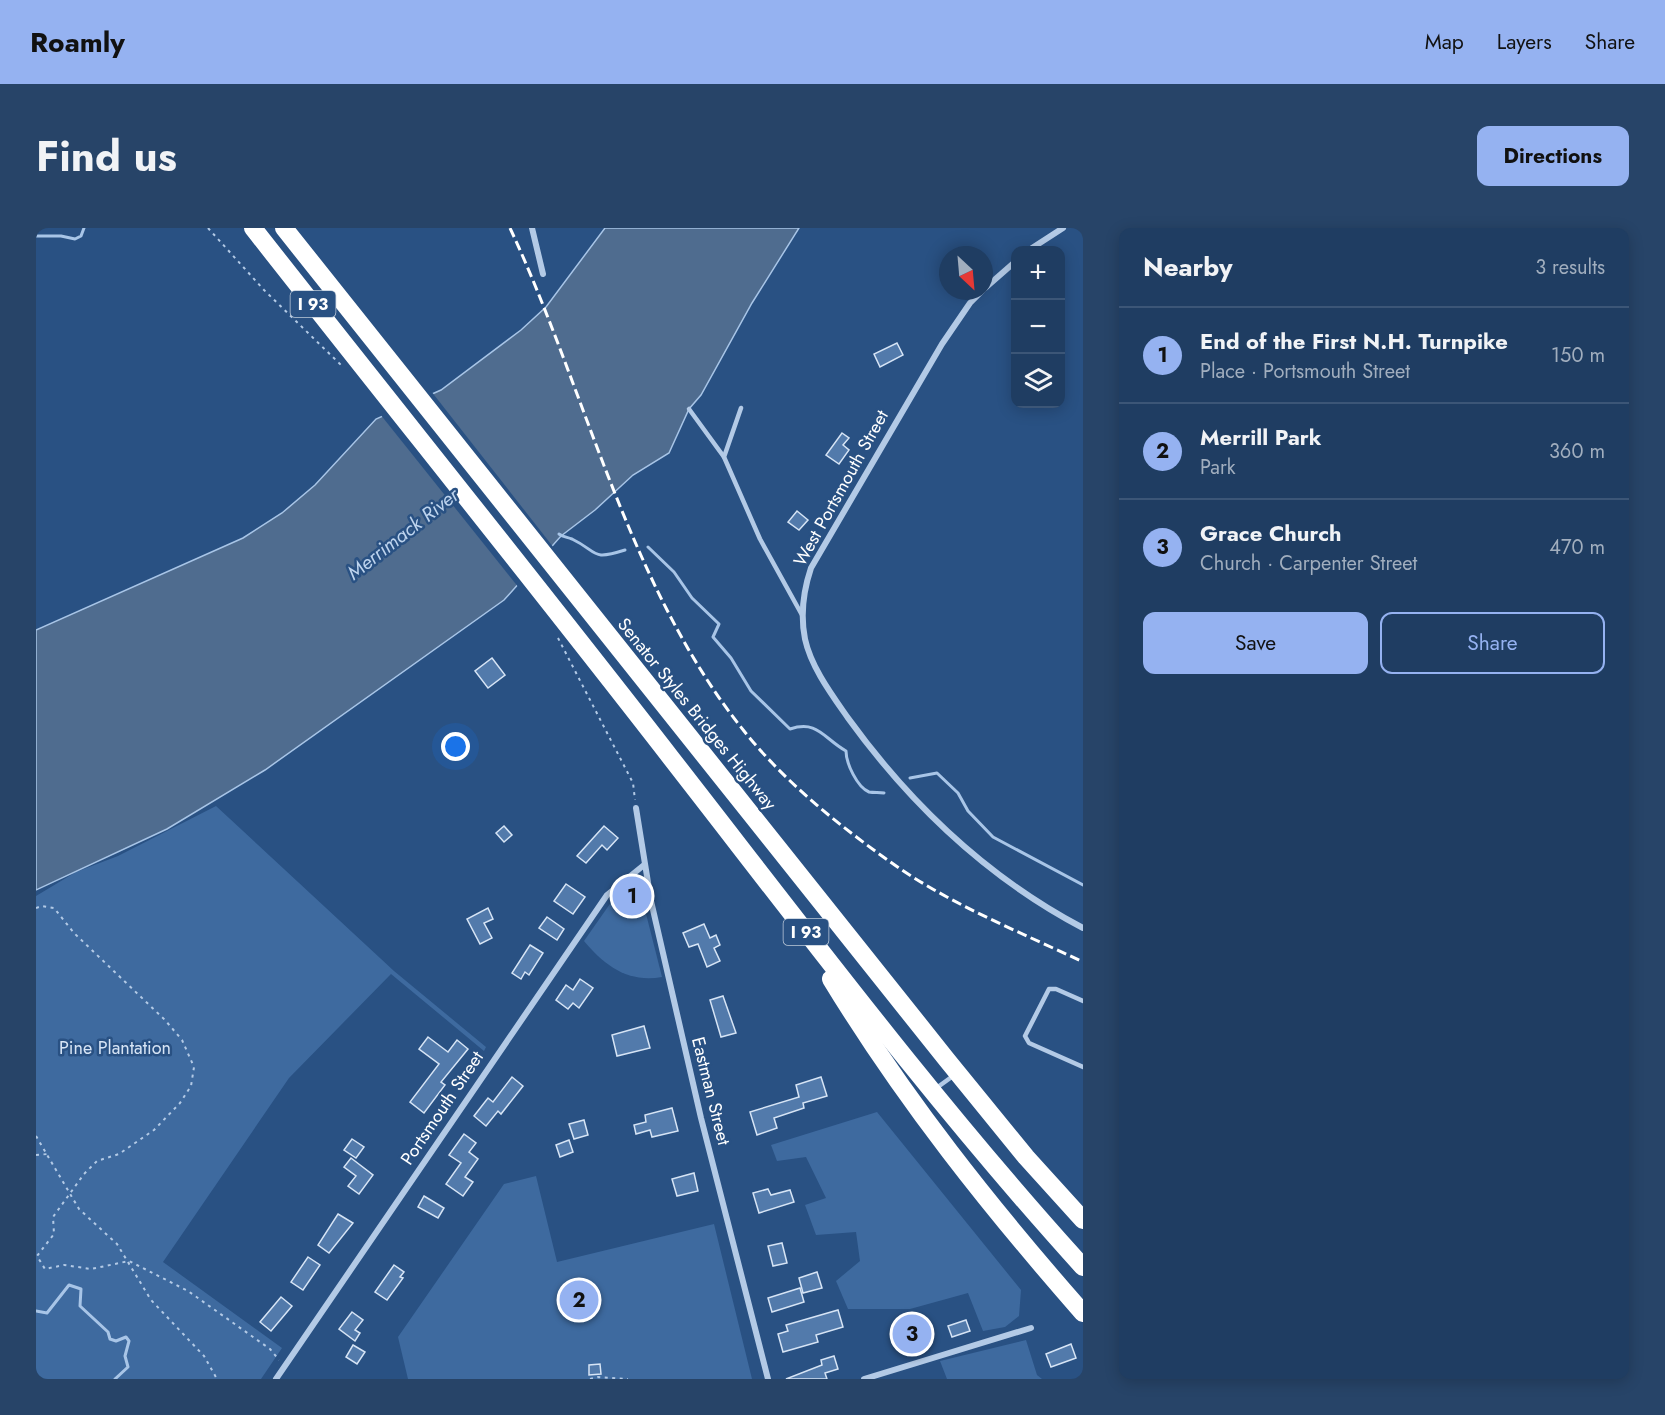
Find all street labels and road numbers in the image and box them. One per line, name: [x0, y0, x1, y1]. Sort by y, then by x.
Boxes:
road number: I 93: [290, 291, 336, 317]
street label: West Portsmouth Street: [787, 405, 895, 571]
street label: Senator Styles Bridges Highway: [611, 612, 783, 816]
road number: I 93: [784, 919, 828, 945]
street label: Eastman Street: [685, 1034, 737, 1148]
street label: Portsmouth Street: [394, 1045, 490, 1170]

